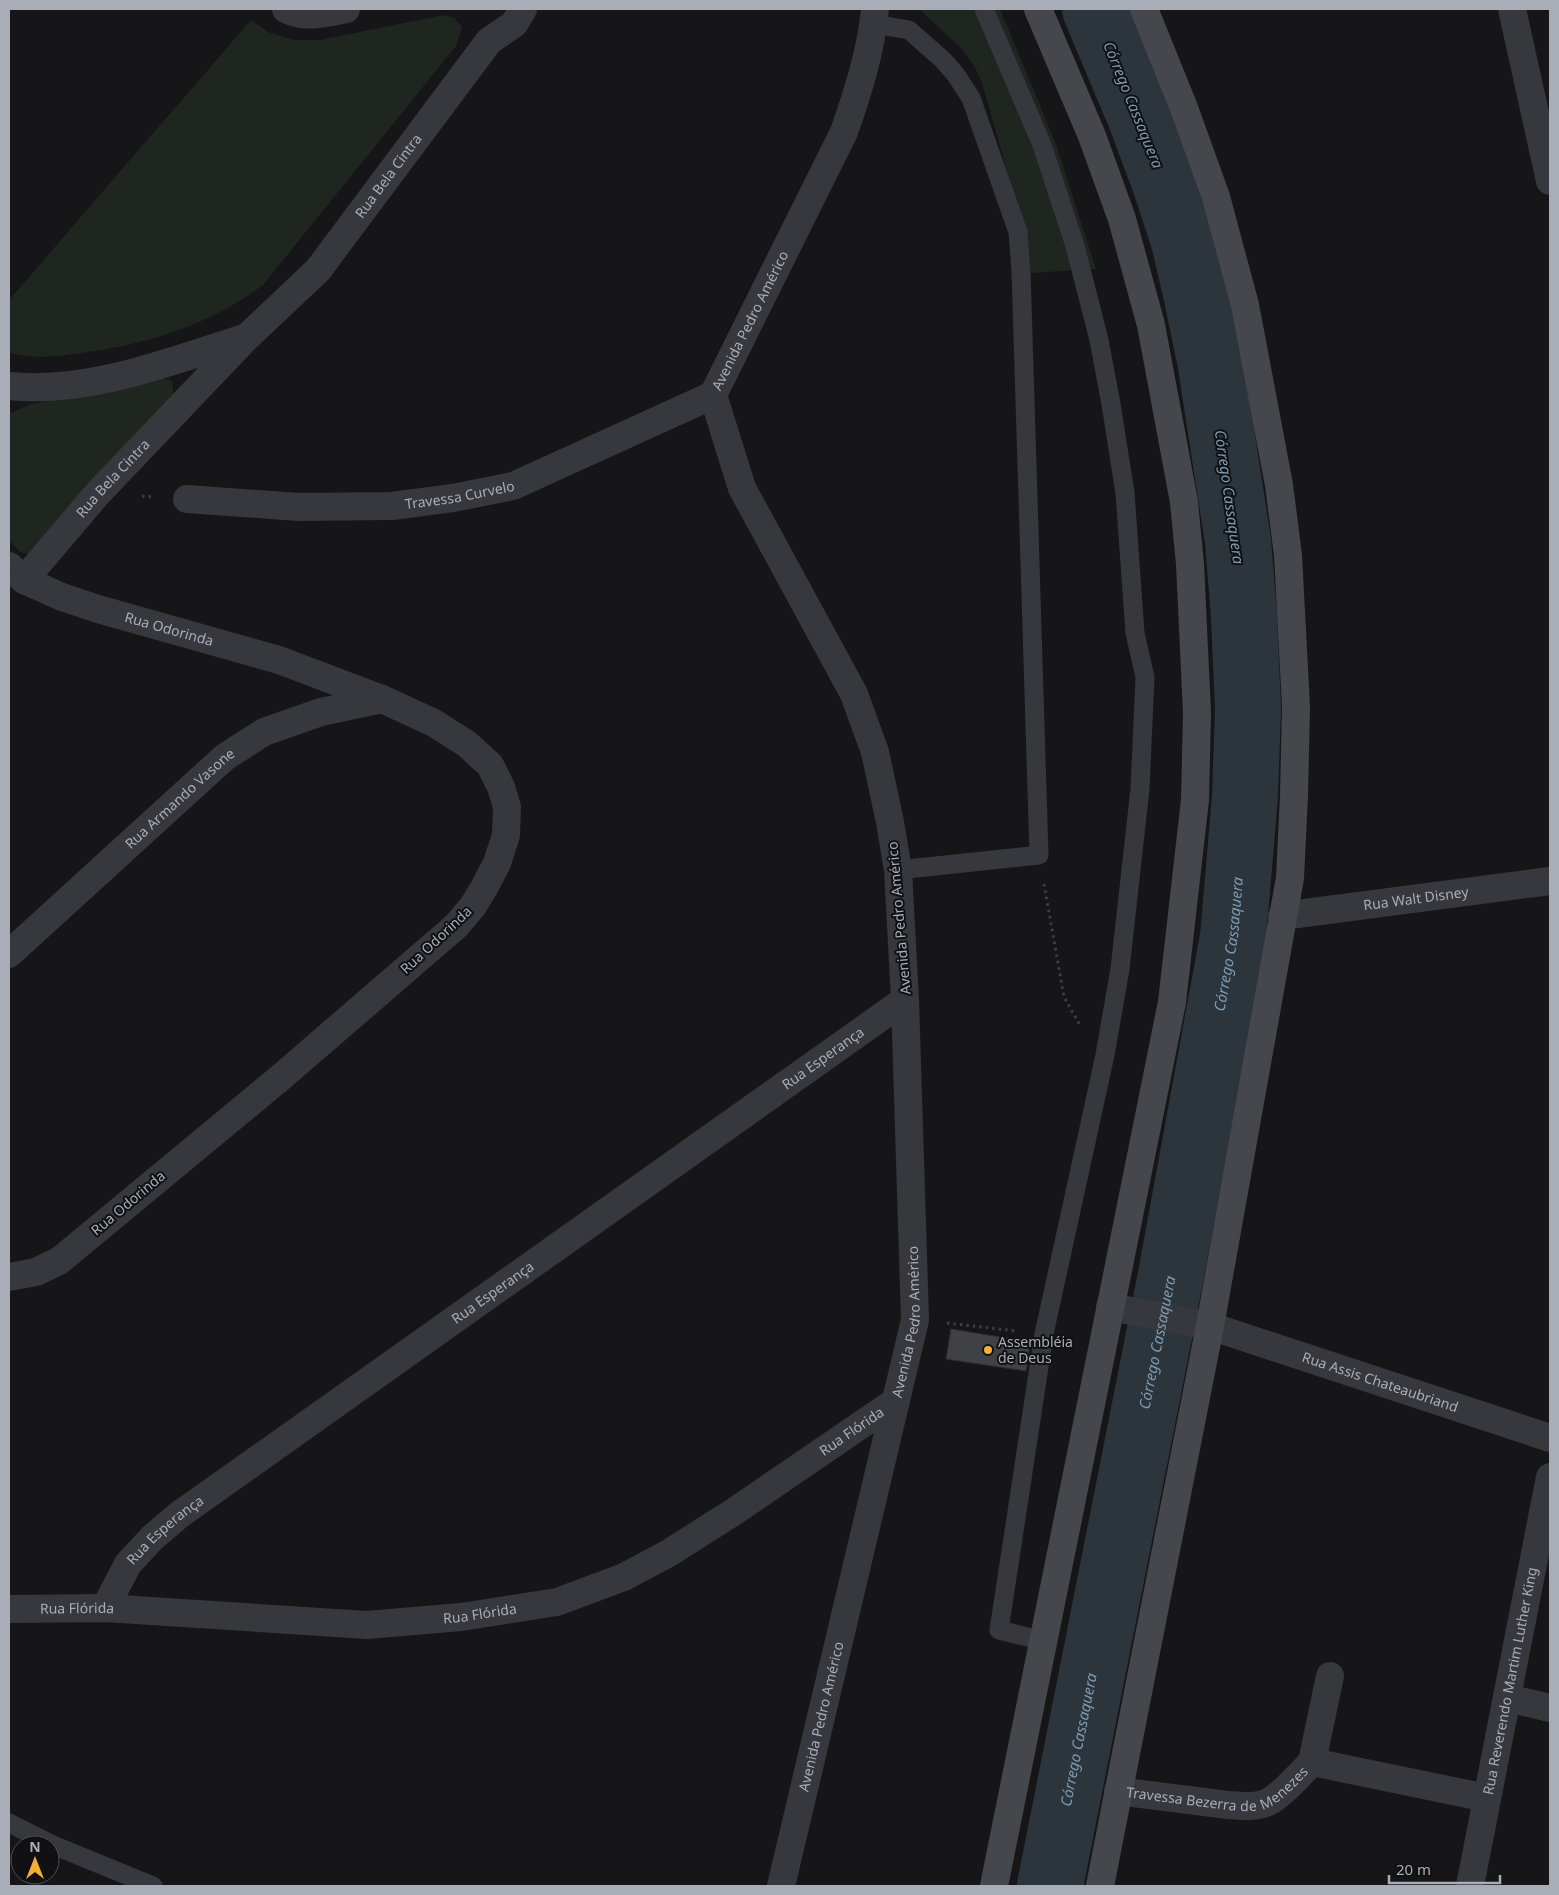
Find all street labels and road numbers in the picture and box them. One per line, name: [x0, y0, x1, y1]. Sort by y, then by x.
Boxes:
street label: Rua Bela Cintra: [350, 130, 426, 222]
street label: Avenida Pedro Américo: [707, 247, 792, 393]
street label: Rua Bela Cintra: [71, 435, 154, 521]
street label: Travessa Curvelo: [404, 476, 516, 513]
street label: Rua Odorinda: [123, 607, 216, 650]
street label: Rua Armando Vasone: [121, 743, 238, 853]
street label: Avenida Pedro Américo: [882, 841, 915, 995]
street label: Rua Walt Disney: [1362, 882, 1470, 914]
street label: Rua Odorinda: [396, 902, 476, 978]
street label: Rua Esperança: [778, 1022, 868, 1093]
street label: Rua Odorinda: [87, 1166, 169, 1239]
street label: Avenida Pedro Américo: [887, 1246, 924, 1399]
street label: Rua Esperança: [447, 1256, 537, 1328]
street label: Rua Assis Chateaubriand: [1300, 1347, 1461, 1416]
street label: Rua Flórida: [815, 1402, 887, 1460]
street label: Rua Esperança: [122, 1491, 207, 1569]
street label: Rua Reverendo Martim Luther King: [1478, 1565, 1541, 1796]
street label: Rua Flórida: [40, 1598, 115, 1618]
street label: Rua Flórida: [442, 1598, 518, 1627]
street label: Avenida Pedro Américo: [794, 1640, 848, 1794]
street label: Travessa Bezerra de Menezes: [1125, 1762, 1312, 1815]

